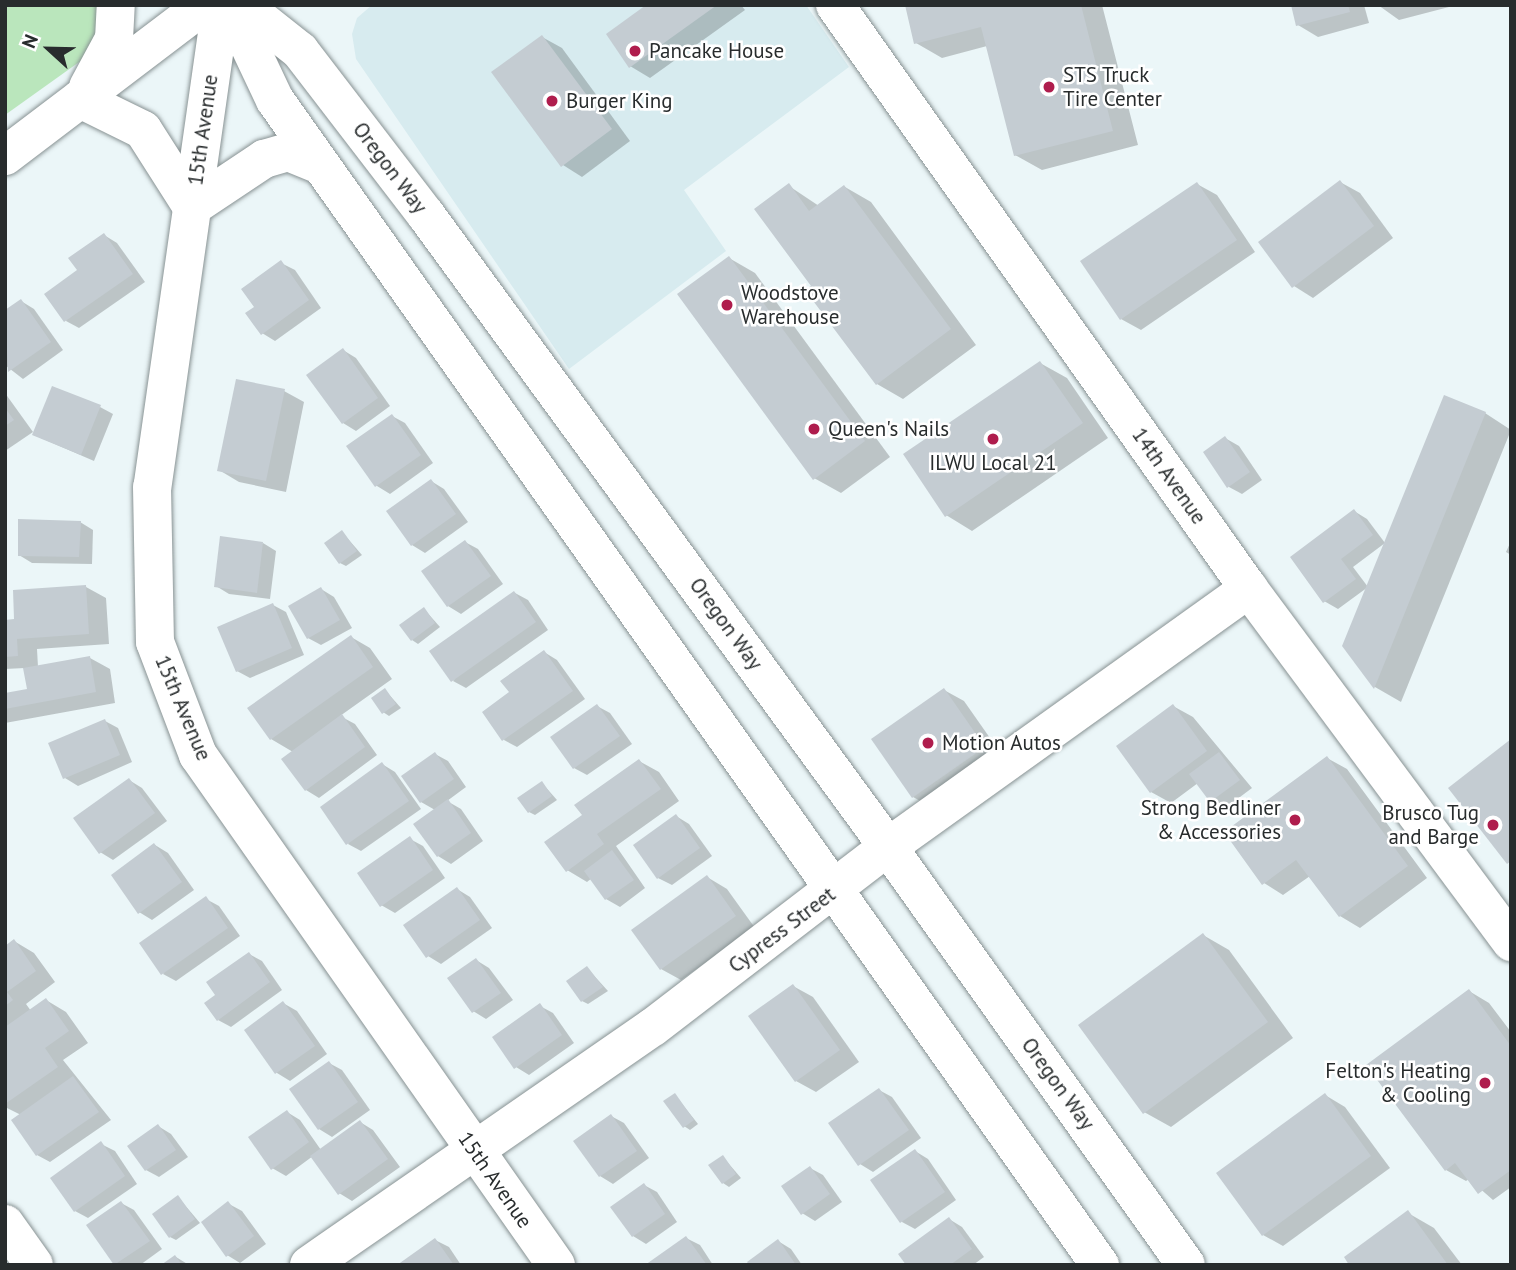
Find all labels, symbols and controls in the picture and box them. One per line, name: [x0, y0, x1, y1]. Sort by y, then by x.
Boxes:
north arrow: [14, 14, 84, 84]
text: N: [16, 31, 43, 51]
place label: Pancake House: [649, 38, 784, 64]
marker: Pancake House: [627, 43, 643, 59]
place label: STS Truck Tire Center: [1063, 62, 1162, 112]
street label: 15th Avenue: [183, 72, 223, 188]
marker: STS Truck Tire Center: [1041, 79, 1057, 95]
place label: Burger King: [566, 88, 673, 114]
marker: Burger King: [544, 93, 560, 109]
street label: Oregon Way: [347, 117, 433, 219]
place label: Woodstove Warehouse: [741, 280, 839, 330]
marker: Woodstove Warehouse: [719, 297, 735, 313]
place label: Queen's Nails: [828, 416, 949, 442]
marker: Queen's Nails: [806, 421, 822, 437]
street label: 14th Avenue: [1126, 423, 1212, 529]
marker: ILWU Local 21: [985, 431, 1001, 447]
place label: ILWU Local 21: [929, 450, 1057, 476]
street label: Oregon Way: [684, 573, 768, 675]
street label: 15th Avenue: [149, 651, 217, 765]
place label: Motion Autos: [942, 730, 1062, 756]
marker: Motion Autos: [920, 735, 936, 751]
place label: Strong Bedliner & Accessories: [1141, 795, 1281, 845]
place label: Brusco Tug and Barge: [1382, 800, 1479, 850]
marker: Strong Bedliner & Accessories: [1287, 812, 1303, 828]
marker: Brusco Tug and Barge: [1485, 817, 1501, 833]
street label: Cypress Street: [724, 882, 840, 978]
street label: Oregon Way: [1016, 1033, 1100, 1135]
place label: Felton's Heating & Cooling: [1325, 1058, 1471, 1108]
marker: Felton's Heating & Cooling: [1477, 1075, 1493, 1091]
street label: 15th Avenue: [452, 1127, 538, 1233]

